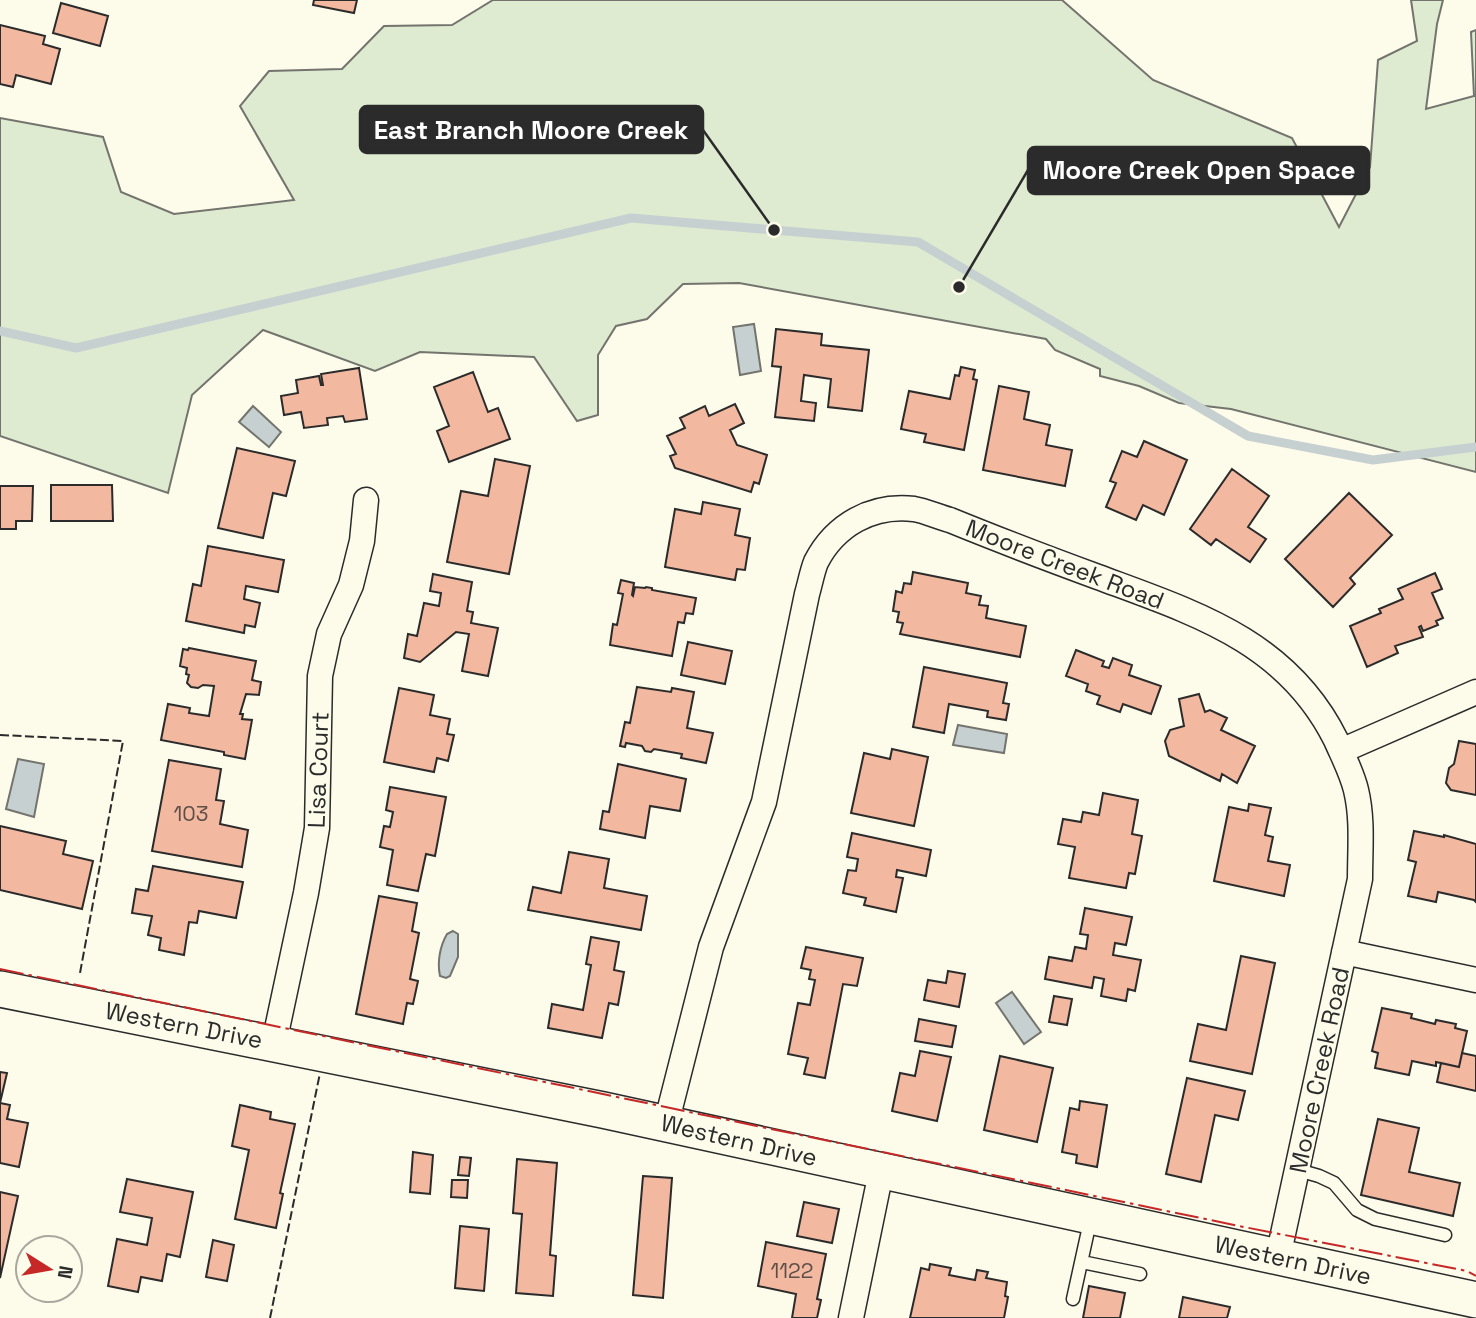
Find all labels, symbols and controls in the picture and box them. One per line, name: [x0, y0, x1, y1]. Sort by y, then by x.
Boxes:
callout: East Branch Moore Creek: [360, 106, 703, 153]
text: East Branch Moore Creek: [374, 113, 689, 147]
callout: Moore Creek Open Space: [1028, 147, 1369, 194]
text: Moore Creek Open Space: [1042, 153, 1356, 187]
street label: Moore Creek Road: [961, 512, 1169, 616]
street label: Lisa Court: [300, 711, 336, 829]
house number: 103: [174, 800, 208, 827]
street label: Moore Creek Road: [1282, 964, 1356, 1176]
street label: Western Drive: [103, 995, 265, 1055]
street label: Western Drive: [658, 1107, 820, 1173]
street label: Western Drive: [1212, 1228, 1374, 1292]
north arrow: [14, 1234, 84, 1304]
house number: 1122: [771, 1257, 813, 1284]
text: N: [52, 1264, 79, 1281]

